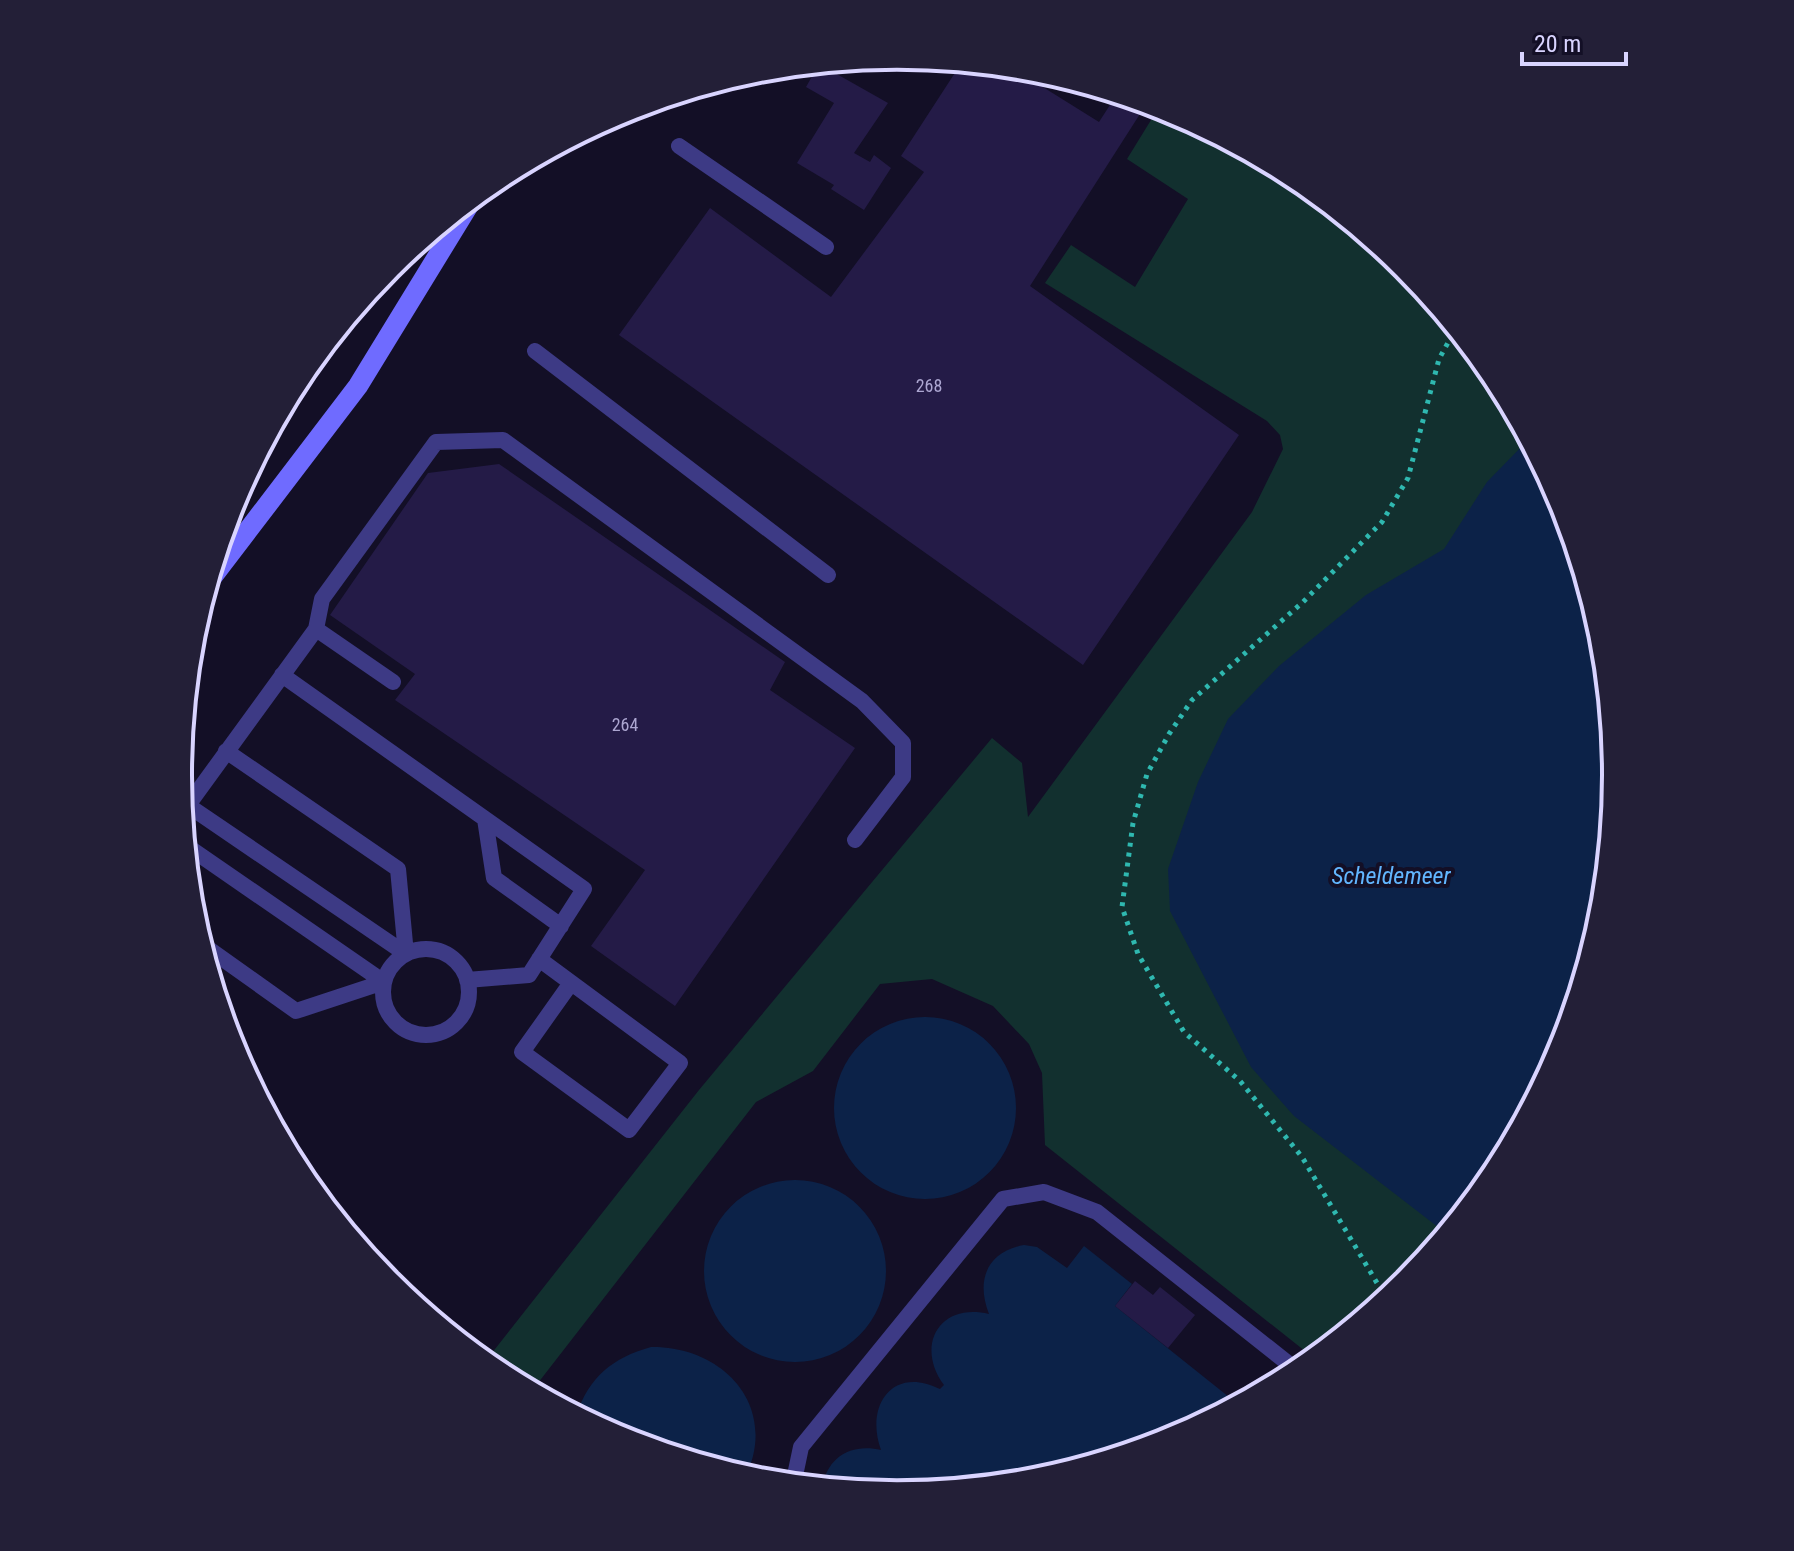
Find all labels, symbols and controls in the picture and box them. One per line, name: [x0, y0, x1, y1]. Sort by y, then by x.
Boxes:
scale bar: [1522, 16, 1626, 66]
text: 20 m: [1534, 30, 1581, 58]
house number: 268: [916, 375, 942, 396]
house number: 264: [612, 714, 638, 735]
water label: Scheldemeer: [1331, 862, 1452, 890]

